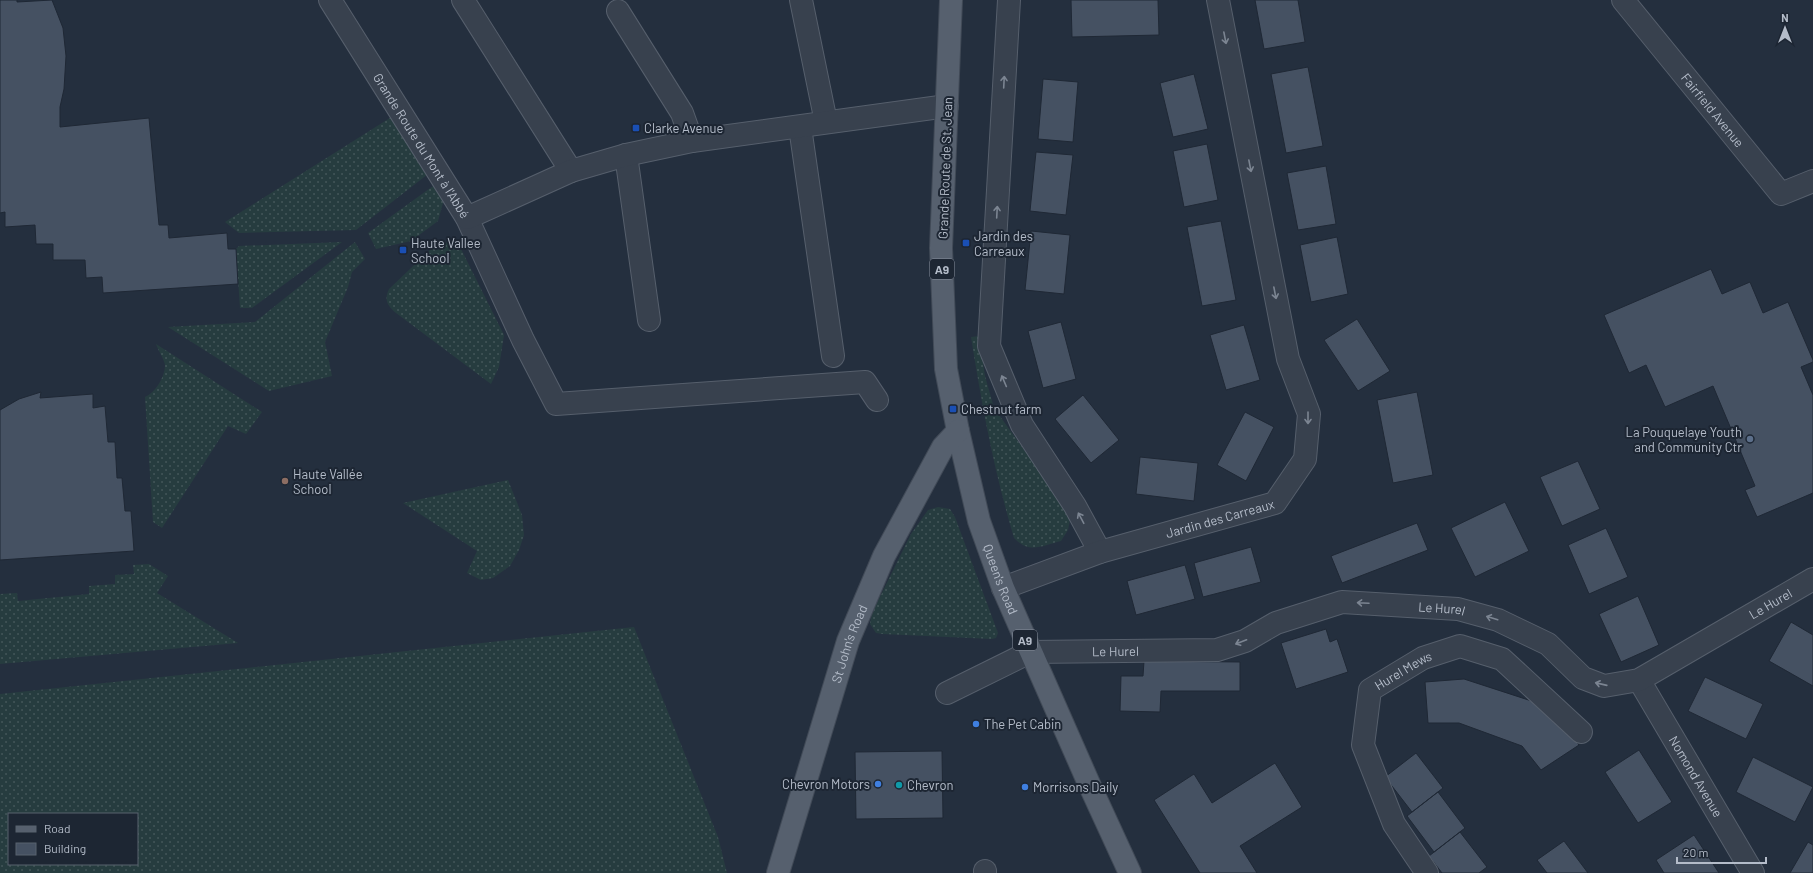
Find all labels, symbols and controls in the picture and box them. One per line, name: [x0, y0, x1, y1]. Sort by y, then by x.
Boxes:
north arrow: [1765, 8, 1805, 48]
text: N: [1781, 11, 1789, 24]
one-way arrow: [1221, 31, 1229, 44]
street label: Grande Route du Mont à l'Abbé: [370, 70, 473, 221]
street label: Fairfield Avenue: [1678, 70, 1748, 150]
one-way arrow: [1001, 76, 1008, 89]
street label: Grande Route de St. Jean: [935, 97, 955, 239]
place label: Clarke Avenue: [644, 120, 723, 136]
marker: Clarke Avenue: [631, 123, 641, 133]
one-way arrow: [1246, 159, 1254, 172]
one-way arrow: [993, 206, 1000, 219]
place label: Jardin des Carreaux: [974, 228, 1033, 259]
place label: Haute Vallee School: [411, 235, 481, 266]
marker: Jardin des Carreaux: [961, 238, 971, 248]
marker: Haute Vallee School: [398, 245, 408, 255]
road number: A9: [930, 259, 954, 279]
one-way arrow: [1271, 287, 1279, 300]
one-way arrow: [1000, 375, 1007, 387]
place label: Chestnut farm: [961, 401, 1041, 417]
marker: Chestnut farm: [948, 404, 958, 414]
one-way arrow: [1304, 412, 1312, 425]
place label: La Pouquelaye Youth and Community Ctr: [1626, 424, 1742, 455]
marker: La Pouquelaye Youth and Community Ctr: [1745, 434, 1755, 444]
place label: Haute Vallée School: [293, 466, 363, 497]
marker: Haute Vallée School: [280, 476, 290, 486]
street label: Jardin des Carreaux: [1164, 496, 1276, 541]
one-way arrow: [1077, 512, 1085, 524]
street label: Queen's Road: [980, 542, 1022, 617]
street label: Le Hurel: [1746, 585, 1795, 622]
one-way arrow: [1357, 599, 1370, 607]
street label: Le Hurel: [1418, 599, 1467, 619]
street label: St John's Road: [828, 602, 870, 685]
one-way arrow: [1485, 614, 1498, 621]
road number: A9: [1013, 630, 1037, 650]
one-way arrow: [1236, 638, 1248, 646]
street label: Le Hurel: [1092, 643, 1139, 659]
street label: Hurel Mews: [1372, 648, 1434, 693]
one-way arrow: [1594, 680, 1607, 688]
place label: The Pet Cabin: [984, 716, 1061, 732]
marker: The Pet Cabin: [971, 719, 981, 729]
street label: Nomond Avenue: [1666, 733, 1726, 820]
place label: Chevron Motors: [782, 776, 870, 792]
place label: Chevron: [907, 777, 954, 793]
marker: Chevron Motors: [873, 779, 883, 789]
place label: Morrisons Daily: [1033, 779, 1118, 795]
marker: Chevron: [894, 780, 904, 790]
marker: Morrisons Daily: [1020, 782, 1030, 792]
legend: [8, 813, 138, 865]
text: Road: [44, 821, 71, 835]
scale bar: [1677, 839, 1766, 865]
text: Building: [44, 841, 86, 855]
text: 20 m: [1683, 845, 1709, 859]

